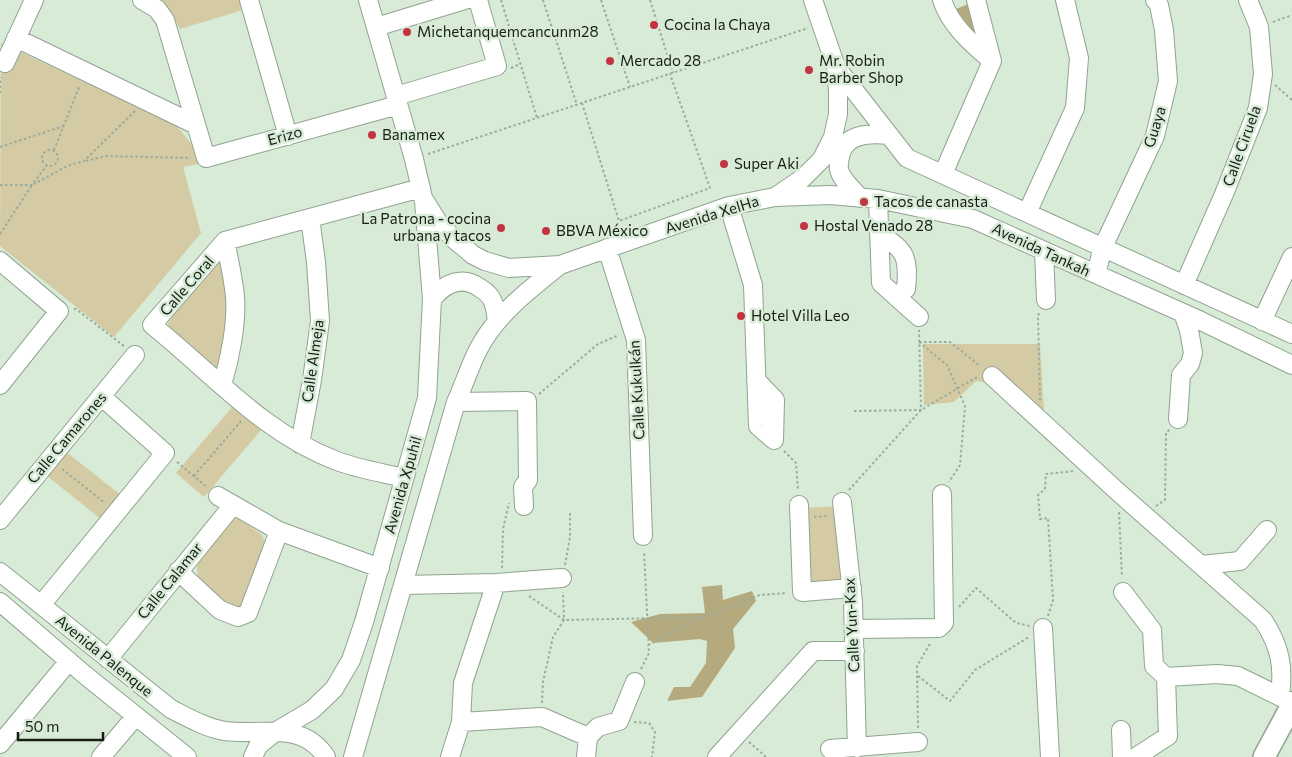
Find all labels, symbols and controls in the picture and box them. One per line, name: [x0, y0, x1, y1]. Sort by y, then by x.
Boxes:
place label: Cocina la Chaya: [664, 15, 770, 33]
marker: Cocina la Chaya: [648, 19, 660, 31]
place label: Michetanquemcancunm28: [417, 22, 598, 40]
marker: Michetanquemcancunm28: [401, 26, 413, 38]
place label: Mercado 28: [620, 51, 701, 69]
place label: Mr. Robin Barber Shop: [819, 51, 904, 86]
marker: Mercado 28: [604, 55, 616, 67]
marker: Mr. Robin Barber Shop: [803, 64, 815, 76]
street label: Calle Ciruela: [1218, 103, 1264, 188]
street label: Guaya: [1139, 104, 1169, 150]
street label: Erizo: [265, 122, 304, 148]
place label: Banamex: [382, 125, 445, 143]
marker: Banamex: [366, 129, 378, 141]
place label: Super Aki: [734, 154, 799, 172]
marker: Super Aki: [718, 158, 730, 170]
street label: Avenida XelHa: [663, 191, 761, 237]
place label: Tacos de canasta: [874, 192, 988, 210]
marker: Tacos de canasta: [858, 196, 870, 208]
place label: La Patrona - cocina urbana y tacos: [361, 209, 491, 244]
place label: Hostal Venado 28: [814, 216, 933, 234]
street label: Avenida Tankah: [989, 218, 1093, 280]
marker: Hostal Venado 28: [798, 220, 810, 232]
place label: BBVA México: [556, 221, 648, 239]
marker: La Patrona - cocina urbana y tacos: [495, 222, 507, 234]
marker: BBVA México: [540, 225, 552, 237]
street label: Calle Coral: [155, 252, 217, 319]
place label: Hotel Villa Leo: [751, 306, 850, 324]
marker: Hotel Villa Leo: [735, 310, 747, 322]
street label: Calle Almeja: [297, 318, 327, 403]
street label: Calle Kukulkán: [624, 340, 648, 440]
street label: Calle Camarones: [23, 388, 110, 487]
street label: Avenida Xpuhil: [380, 434, 425, 536]
street label: Calle Calamar: [133, 538, 206, 622]
street label: Calle Yun-Kax: [840, 577, 862, 673]
street label: Avenida Palenque: [52, 611, 157, 700]
scale bar: [18, 710, 102, 742]
text: 50 m: [25, 717, 59, 735]

